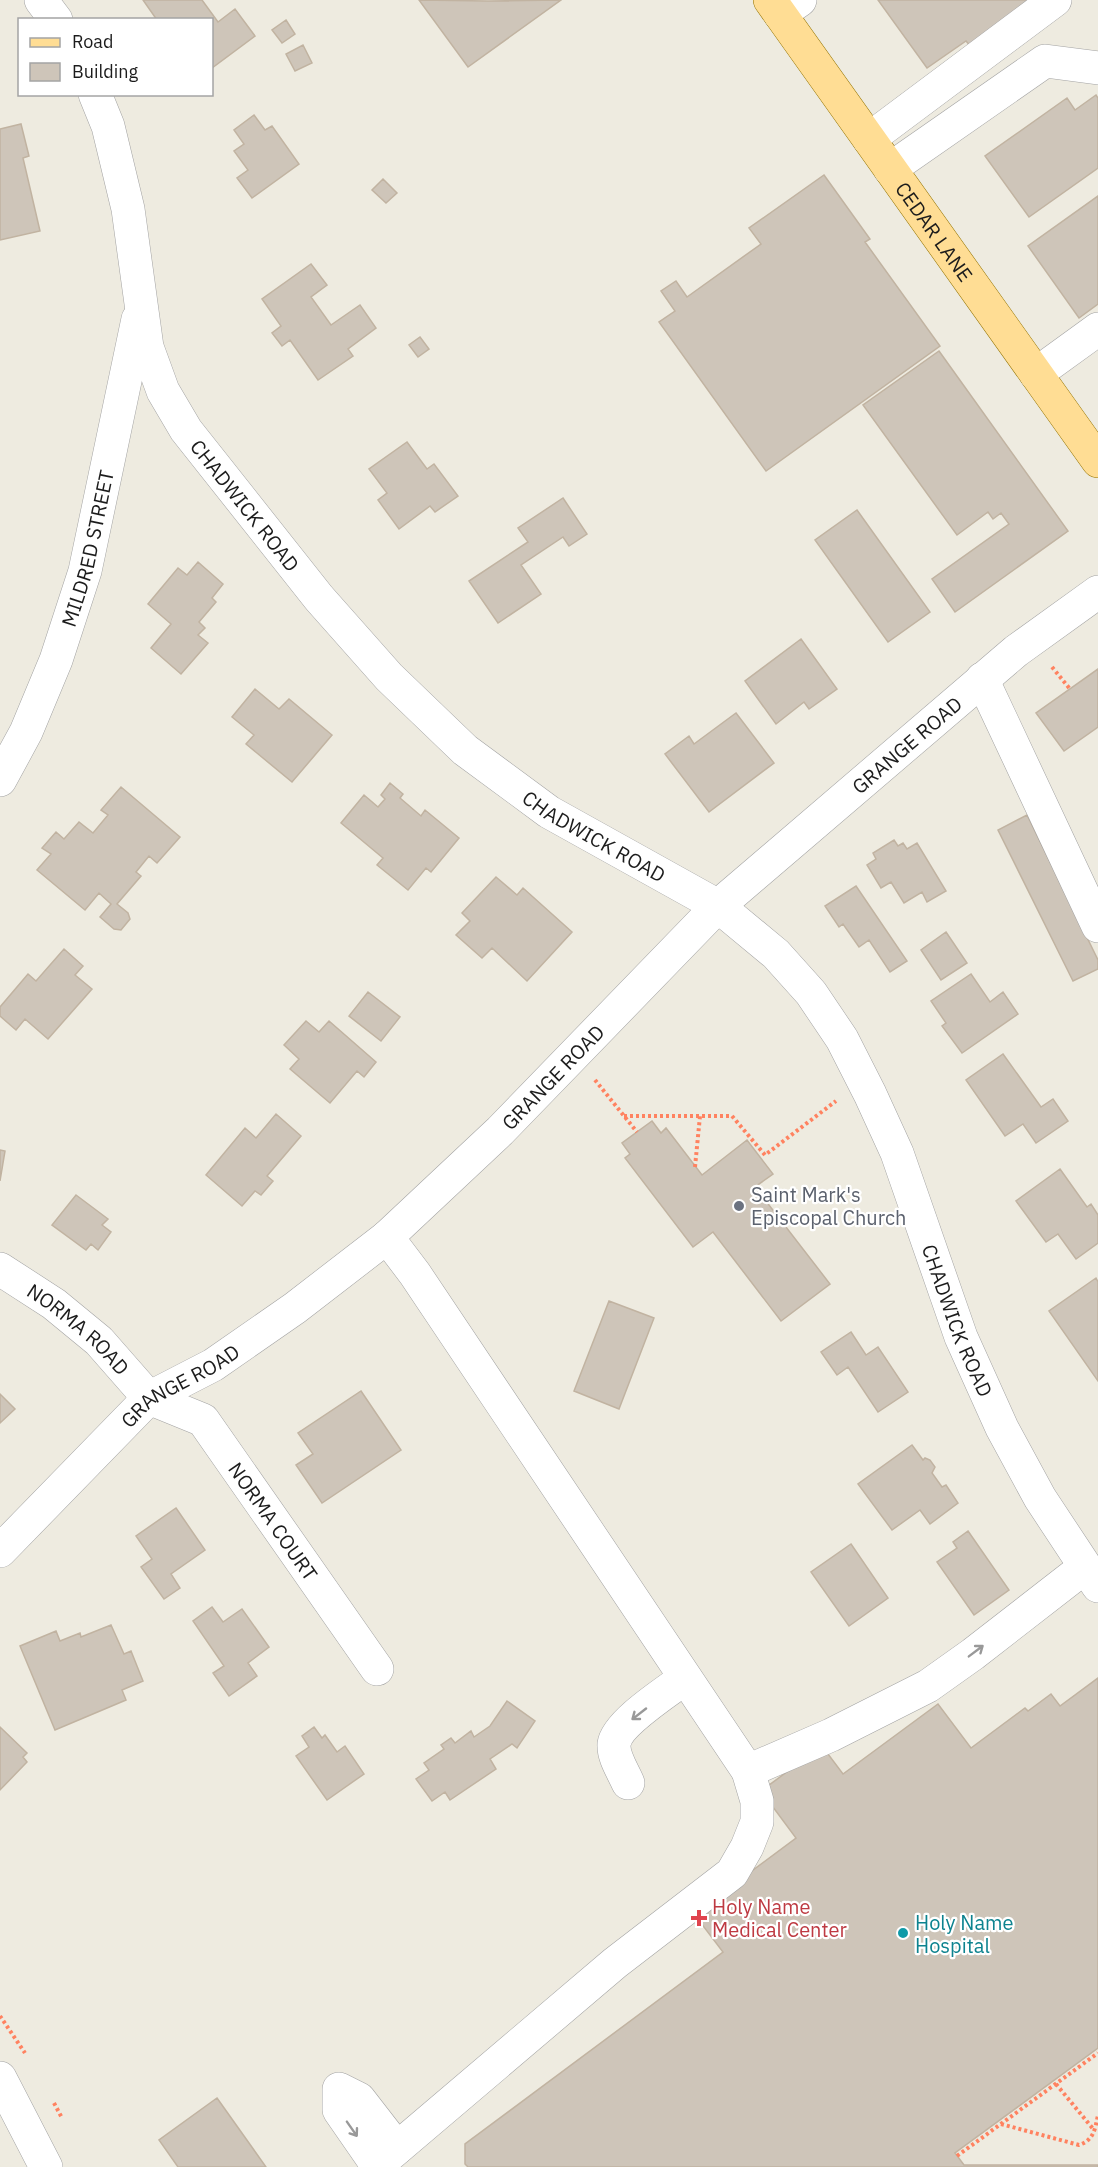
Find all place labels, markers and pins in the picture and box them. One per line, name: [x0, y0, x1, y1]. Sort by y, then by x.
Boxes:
place label: Saint Mark's Episcopal Church: [751, 1181, 906, 1231]
marker: Saint Mark's Episcopal Church: [732, 1199, 746, 1213]
place label: Holy Name Medical Center: [712, 1893, 847, 1943]
marker: Holy Name Medical Center: [690, 1909, 708, 1927]
place label: Holy Name Hospital: [915, 1909, 1014, 1959]
marker: Holy Name Hospital: [896, 1926, 910, 1940]

